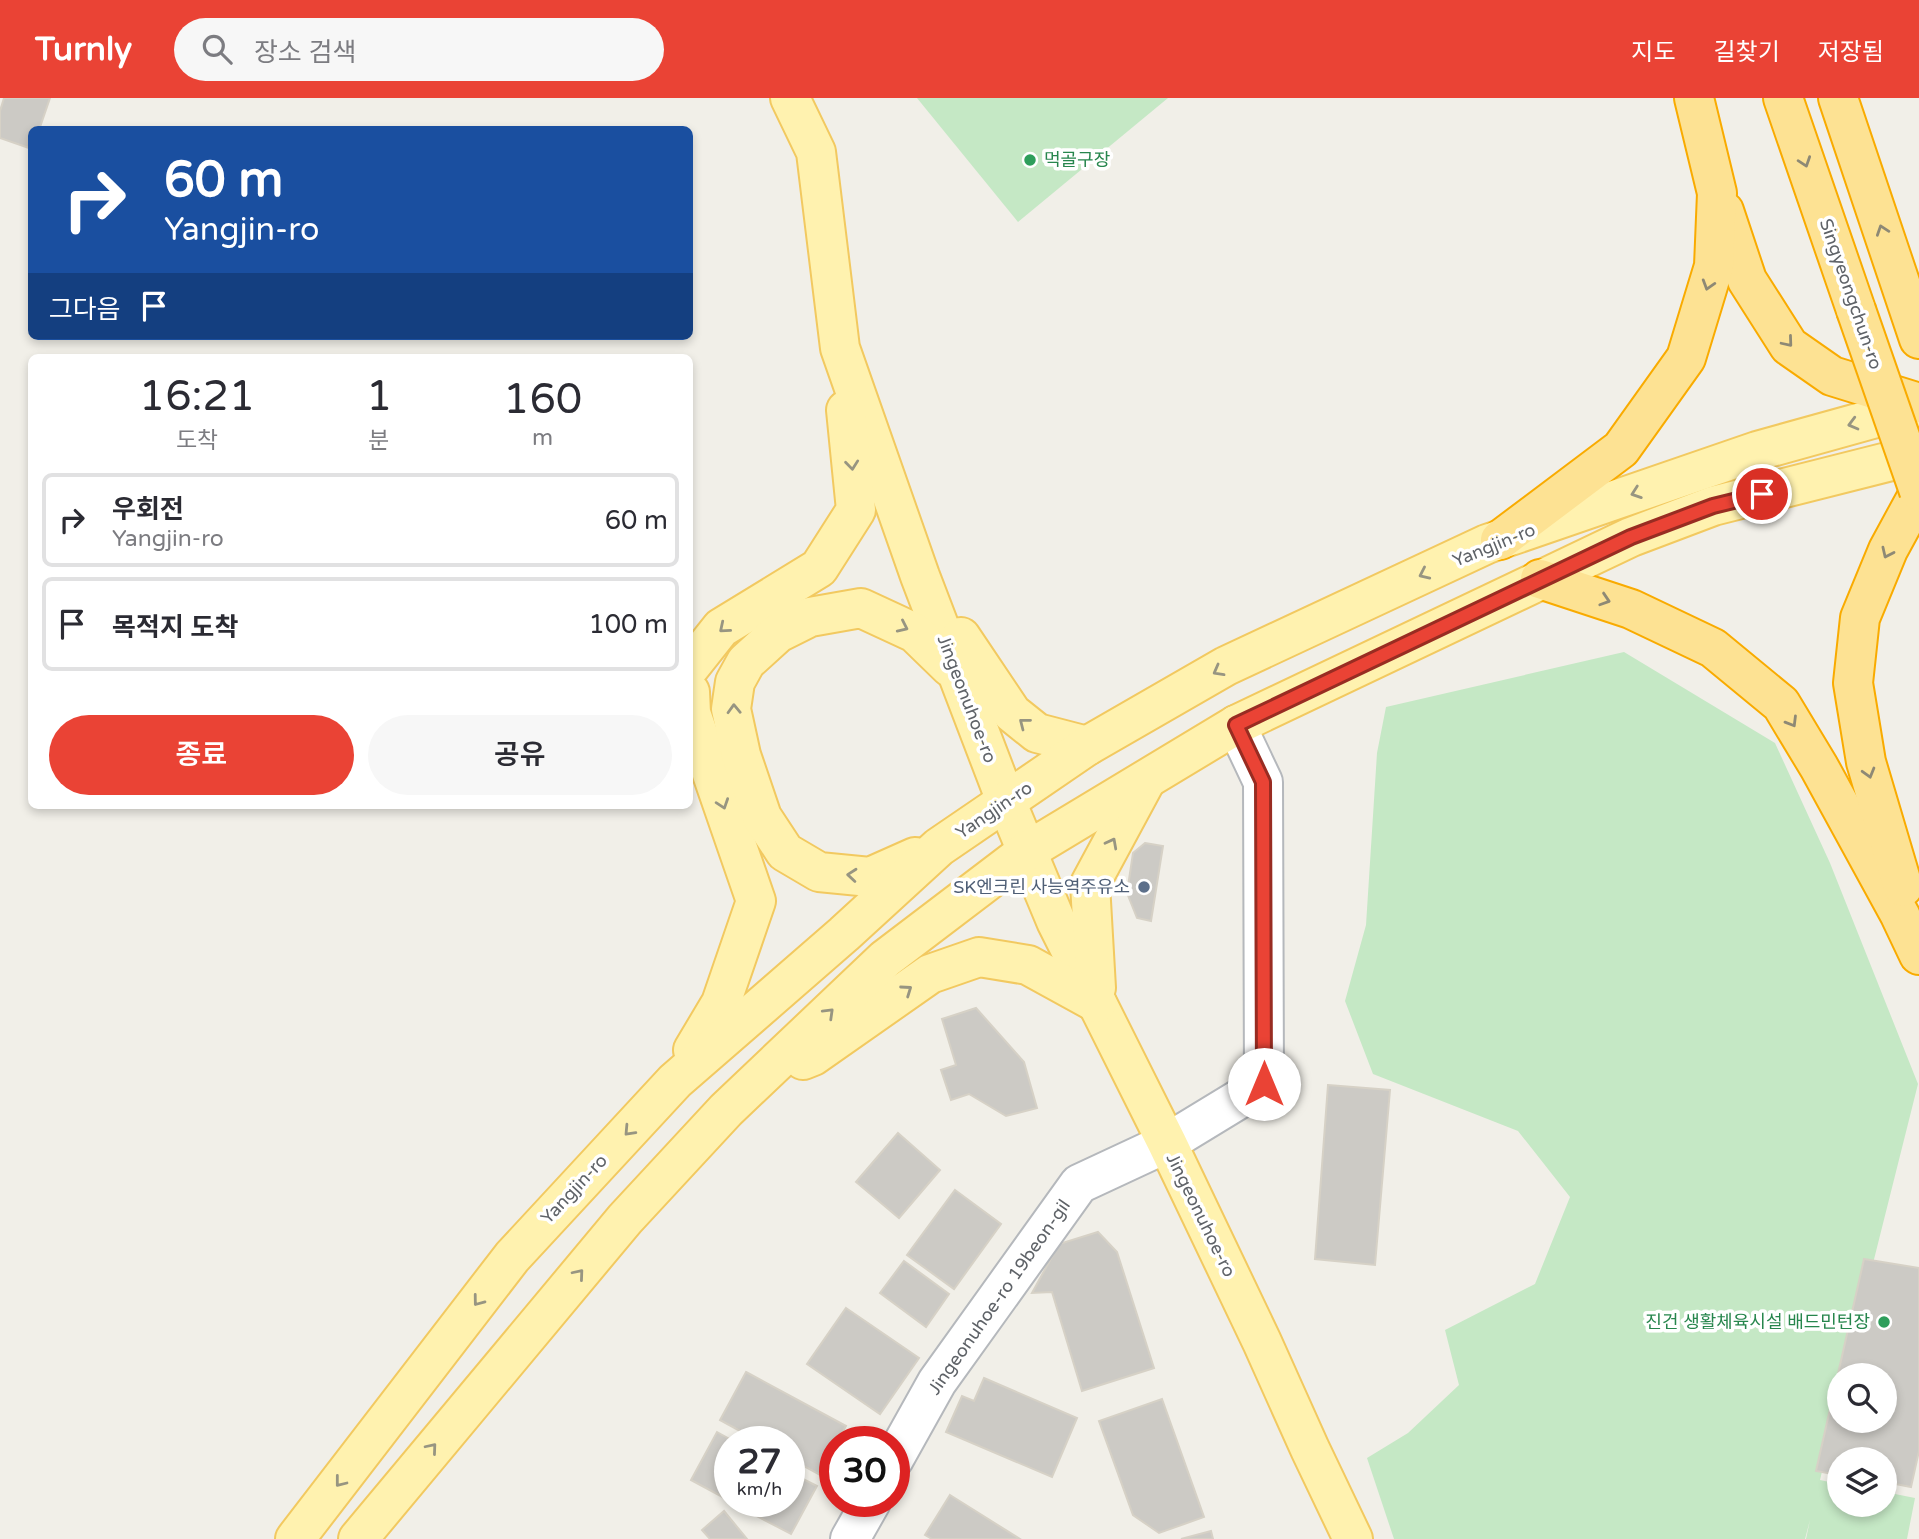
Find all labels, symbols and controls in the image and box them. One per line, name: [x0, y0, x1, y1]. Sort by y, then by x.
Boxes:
search box: [174, 18, 664, 81]
text: Turnly: [35, 30, 132, 69]
icon: search: [198, 30, 236, 68]
text: 장소 검색: [254, 37, 356, 68]
text: 지도: [1631, 38, 1676, 67]
text: 길찾기: [1714, 38, 1780, 67]
text: 저장됨: [1818, 38, 1884, 67]
place label: 먹골구장: [1044, 149, 1110, 171]
text: 60 m: [164, 151, 283, 210]
marker: 먹골구장: [1022, 152, 1038, 168]
icon: right: [49, 154, 140, 245]
one-way arrow: [1797, 156, 1811, 168]
text: Yangjin-ro: [164, 211, 319, 249]
street label: Singyeongchun-ro: [1815, 216, 1887, 372]
one-way arrow: [1876, 224, 1890, 236]
one-way arrow: [1701, 279, 1716, 291]
icon: arrive: [135, 287, 173, 325]
text: 그다음: [49, 294, 121, 325]
one-way arrow: [1779, 334, 1792, 346]
text: 16:21: [139, 371, 255, 422]
text: 1: [366, 371, 392, 422]
text: 160: [503, 374, 582, 425]
one-way arrow: [1847, 416, 1859, 430]
text: m: [532, 424, 553, 452]
text: 도착: [176, 427, 218, 455]
text: 분: [369, 427, 390, 455]
one-way arrow: [844, 459, 859, 471]
pin: [1732, 464, 1792, 524]
icon: arrive: [1743, 475, 1781, 513]
one-way arrow: [1631, 485, 1643, 499]
text: 우회전: [112, 494, 184, 525]
icon: right: [53, 501, 91, 539]
text: 60 m: [605, 505, 668, 536]
street label: Yangjin-ro: [1449, 518, 1539, 572]
text: Yangjin-ro: [112, 525, 224, 553]
one-way arrow: [1881, 546, 1895, 558]
one-way arrow: [1419, 566, 1431, 580]
one-way arrow: [1599, 592, 1611, 607]
icon: arrive: [53, 605, 91, 643]
text: 100 m: [588, 609, 668, 640]
text: 목적지 도착: [112, 612, 238, 643]
one-way arrow: [896, 619, 908, 633]
one-way arrow: [719, 620, 731, 633]
street label: Jingeonuhoe-ro: [933, 632, 1002, 766]
one-way arrow: [1213, 663, 1226, 676]
one-way arrow: [726, 703, 741, 714]
one-way arrow: [1784, 714, 1797, 727]
button: 종료: [49, 715, 354, 795]
button: 공유: [368, 715, 672, 795]
one-way arrow: [1020, 719, 1032, 732]
one-way arrow: [1861, 767, 1876, 779]
street label: Yangjin-ro: [952, 776, 1036, 844]
one-way arrow: [714, 798, 728, 810]
one-way arrow: [1104, 838, 1117, 850]
one-way arrow: [847, 868, 858, 883]
place label: SK엔크린 사능역주유소: [953, 876, 1130, 898]
marker: SK엔크린 사능역주유소: [1136, 879, 1152, 895]
one-way arrow: [899, 986, 912, 998]
one-way arrow: [820, 1008, 833, 1021]
position arrow: [1227, 1047, 1301, 1121]
one-way arrow: [624, 1123, 637, 1136]
street label: Yangjin-ro: [536, 1149, 612, 1228]
street label: Jingeonuhoe-ro: [1161, 1149, 1241, 1281]
street label: Jingeonuhoe-ro 19beon-gil: [923, 1195, 1075, 1399]
one-way arrow: [570, 1269, 583, 1282]
one-way arrow: [474, 1294, 487, 1306]
place label: 진건 생활체육시설 배드민턴장: [1645, 1311, 1870, 1333]
marker: 진건 생활체육시설 배드민턴장: [1876, 1314, 1892, 1330]
map controls: [1827, 1363, 1897, 1517]
button: search: [1827, 1363, 1897, 1433]
speed limit sign: 30: [819, 1426, 910, 1517]
text: 27: [738, 1441, 781, 1483]
one-way arrow: [424, 1444, 437, 1456]
button: layers: [1827, 1447, 1897, 1517]
one-way arrow: [335, 1474, 348, 1486]
text: km/h: [737, 1478, 782, 1500]

